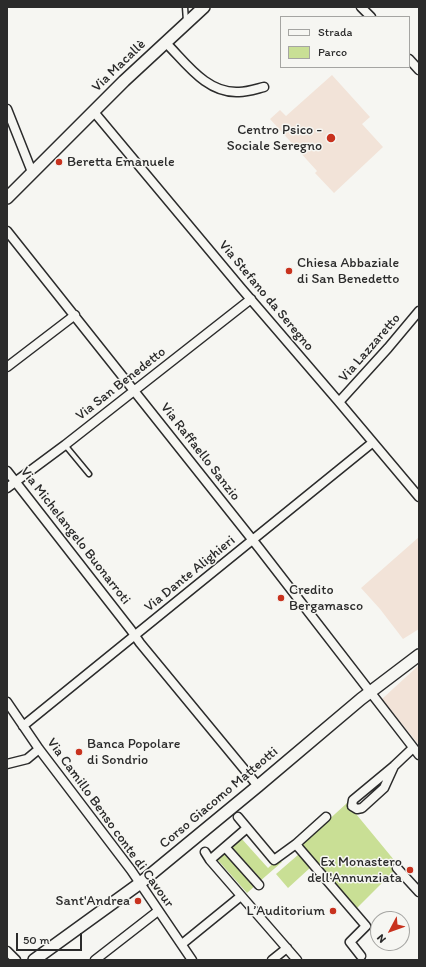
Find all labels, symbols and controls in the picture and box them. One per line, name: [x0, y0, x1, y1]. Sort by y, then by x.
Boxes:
legend: [280, 16, 410, 68]
text: Strada: [318, 25, 352, 39]
street label: Via Macallè: [89, 36, 149, 96]
text: Parco: [318, 45, 347, 59]
place label: Centro Psico - Sociale Seregno: [227, 122, 322, 154]
marker: Centro Psico - Sociale Seregno: [325, 132, 337, 144]
place label: Beretta Emanuele: [67, 154, 175, 170]
marker: Beretta Emanuele: [54, 157, 64, 167]
street label: Via Stefano da Seregno: [215, 237, 317, 355]
place label: Chiesa Abbaziale di San Benedetto: [297, 255, 399, 288]
marker: Chiesa Abbaziale di San Benedetto: [284, 266, 294, 276]
street label: Via Lazzaretto: [336, 310, 404, 386]
street label: Via San Benedetto: [73, 344, 169, 424]
street label: Via Raffaello Sanzio: [156, 400, 244, 504]
street label: Via Michelangelo Buonarroti: [16, 464, 134, 608]
street label: Via Dante Alighieri: [141, 532, 239, 616]
place label: Credito Bergamasco: [289, 582, 363, 614]
marker: Credito Bergamasco: [276, 593, 286, 603]
street label: Via Camillo Benso conte di Cavour: [43, 735, 177, 911]
place label: Banca Popolare di Sondrio: [87, 736, 180, 768]
street label: Corso Giacomo Matteotti: [156, 744, 282, 852]
marker: Banca Popolare di Sondrio: [74, 747, 84, 757]
place label: Ex Monastero dell'Annunziata: [307, 854, 402, 886]
marker: Ex Monastero dell'Annunziata: [405, 865, 415, 875]
place label: Sant'Andrea: [56, 893, 130, 909]
marker: Sant'Andrea: [133, 896, 143, 906]
place label: L’Auditorium: [246, 903, 325, 919]
marker: L’Auditorium: [328, 906, 338, 916]
north arrow: [370, 911, 410, 951]
scale bar: [18, 925, 84, 951]
text: N: [374, 931, 389, 946]
text: 50 m: [23, 933, 49, 947]

